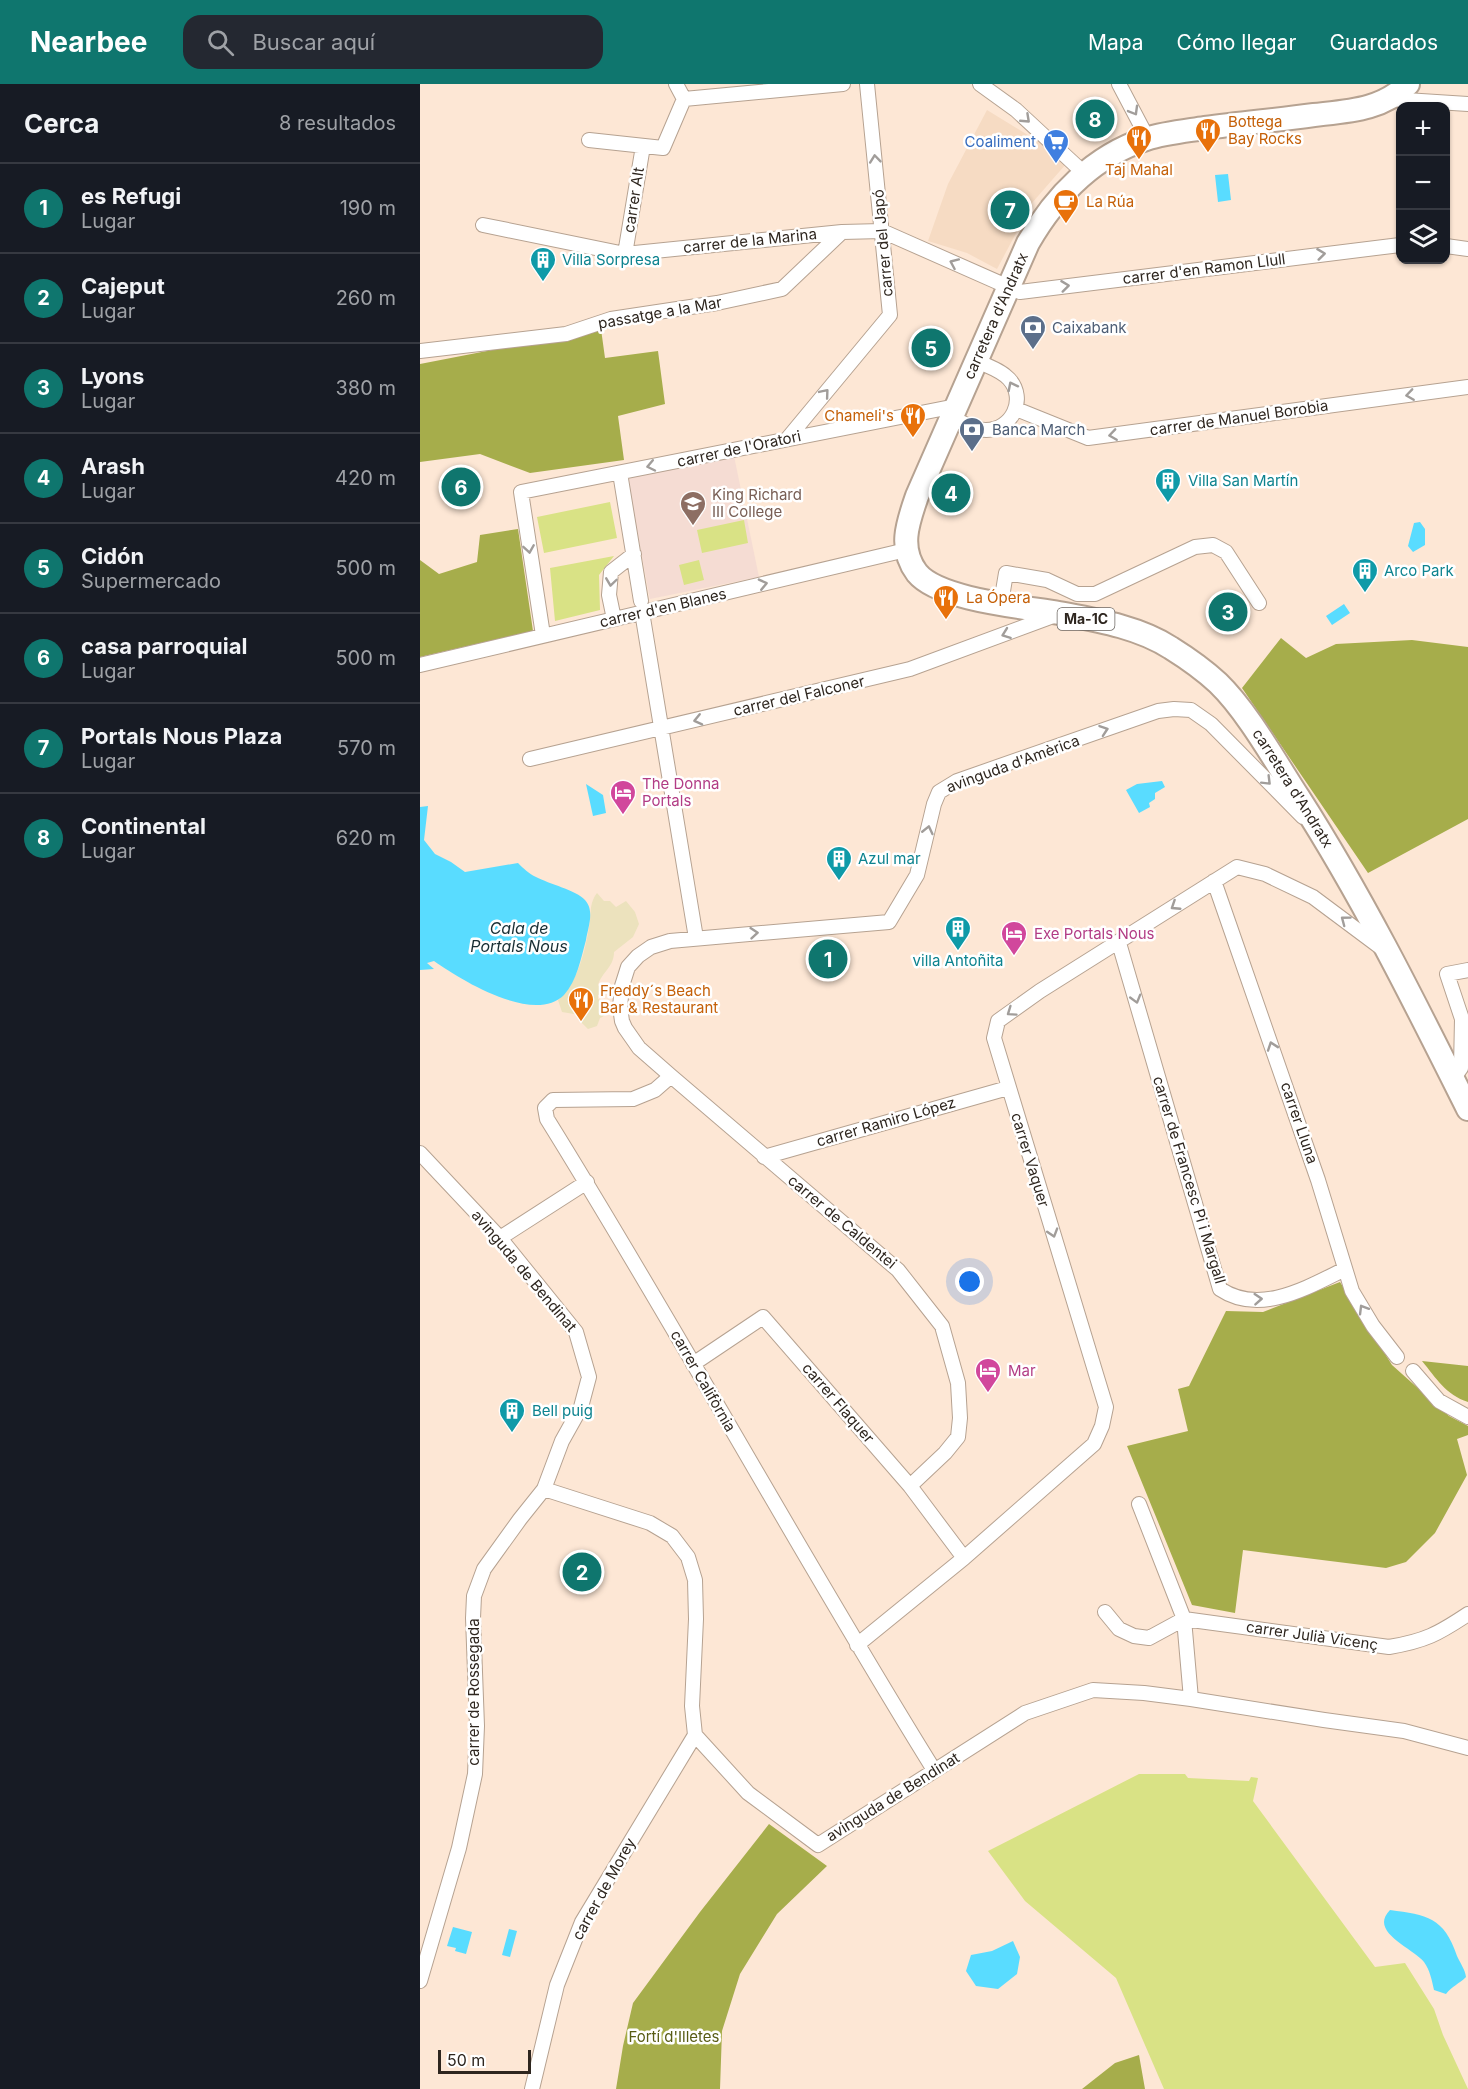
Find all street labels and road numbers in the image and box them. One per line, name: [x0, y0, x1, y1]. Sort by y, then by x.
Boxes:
street label: carrer Alt: [619, 166, 648, 234]
street label: carrer del Japó: [868, 188, 897, 298]
street label: carrer de la Marina: [682, 224, 818, 257]
street label: carretera d'Andratx: [959, 249, 1032, 382]
street label: carrer d'en Ramon Llull: [1121, 249, 1286, 288]
street label: passatge a la Mar: [596, 292, 724, 333]
street label: carrer de Manuel Borobia: [1149, 396, 1329, 439]
street label: carrer de l'Oratori: [675, 426, 803, 471]
street label: carrer d'en Blanes: [598, 584, 728, 631]
road number: Ma-1C: [1058, 608, 1114, 630]
street label: carrer del Falconer: [731, 671, 867, 720]
street label: carretera d'Andratx: [1248, 725, 1338, 851]
street label: avinguda d'Amèrica: [944, 731, 1082, 796]
street label: carrer de Francesc Pi i Margall: [1149, 1074, 1230, 1286]
street label: carrer Lluna: [1277, 1079, 1322, 1166]
street label: carrer Ramiro López: [814, 1093, 958, 1150]
street label: carrer Vaquer: [1007, 1110, 1054, 1210]
street label: carrer de Caldentei: [784, 1171, 901, 1273]
street label: avinguda de Bendinat: [468, 1206, 581, 1336]
street label: carrer Califòrnia: [667, 1326, 740, 1435]
street label: carrer Flaquer: [798, 1359, 879, 1447]
street label: carrer Julià Vicenç: [1245, 1617, 1379, 1654]
street label: carrer de Rossegada: [464, 1618, 483, 1766]
street label: avinguda de Bendinat: [823, 1748, 963, 1845]
street label: carrer de Morey: [568, 1834, 640, 1943]

